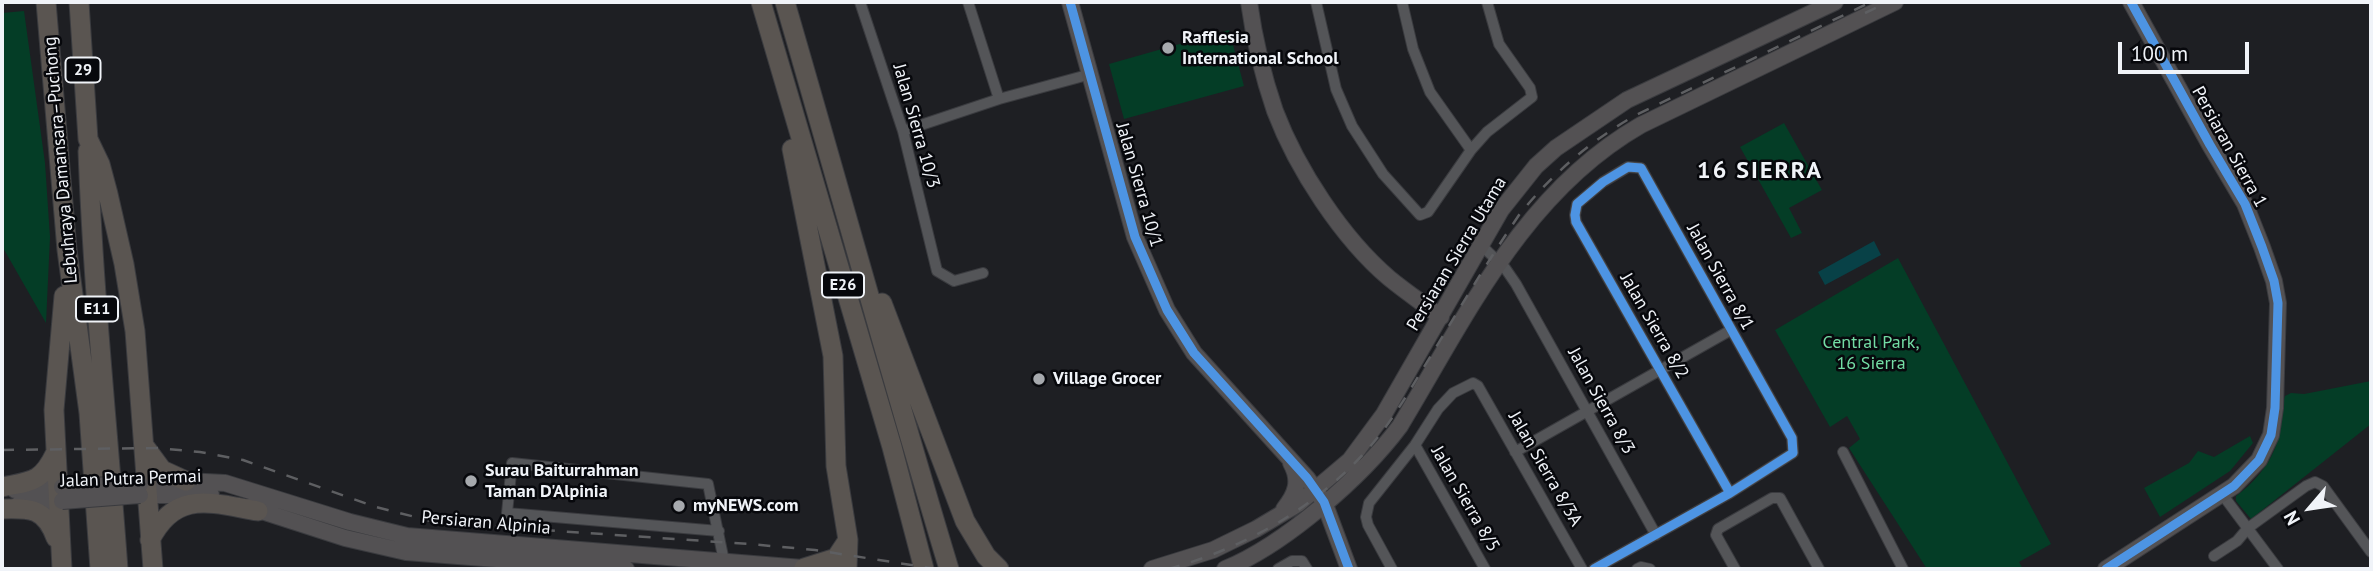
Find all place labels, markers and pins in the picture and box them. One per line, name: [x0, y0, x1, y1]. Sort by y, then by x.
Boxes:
place label: Rafflesia International School: [1182, 27, 1338, 70]
marker: Rafflesia International School: [1160, 40, 1176, 56]
place label: Village Grocer: [1053, 368, 1161, 390]
marker: Village Grocer: [1031, 371, 1047, 387]
place label: Surau Baiturrahman Taman D'Alpinia: [485, 460, 639, 503]
marker: Surau Baiturrahman Taman D'Alpinia: [463, 473, 479, 489]
place label: myNEWS.com: [693, 495, 798, 517]
marker: myNEWS.com: [671, 498, 687, 514]

